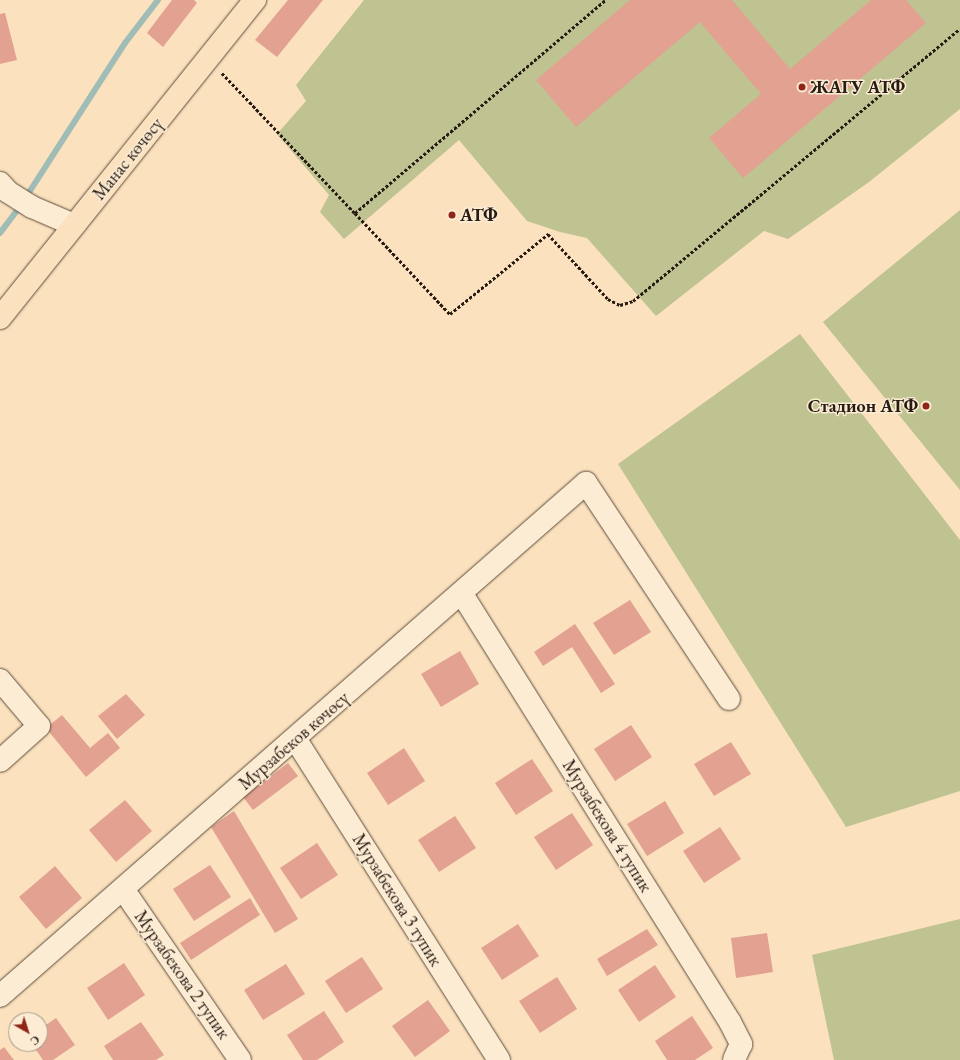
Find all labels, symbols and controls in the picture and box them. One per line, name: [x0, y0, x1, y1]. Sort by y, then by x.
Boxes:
place label: ЖАГУ АТФ: [810, 76, 905, 98]
marker: ЖАГУ АТФ: [797, 82, 807, 92]
street label: Манас көчөсү: [88, 114, 168, 204]
place label: АТФ: [460, 204, 498, 226]
marker: АТФ: [447, 210, 457, 220]
place label: Стадион АТФ: [808, 395, 918, 417]
marker: Стадион АТФ: [921, 401, 931, 411]
street label: Мурзабеков көчөсү: [234, 687, 354, 795]
street label: Мурзабекова 4 тупик: [558, 756, 656, 896]
street label: Мурзабекова 3 тупик: [348, 830, 446, 970]
street label: Мурзабекова 2 тупик: [130, 907, 234, 1043]
north arrow: [8, 1012, 48, 1052]
text: С: [27, 1033, 42, 1048]

